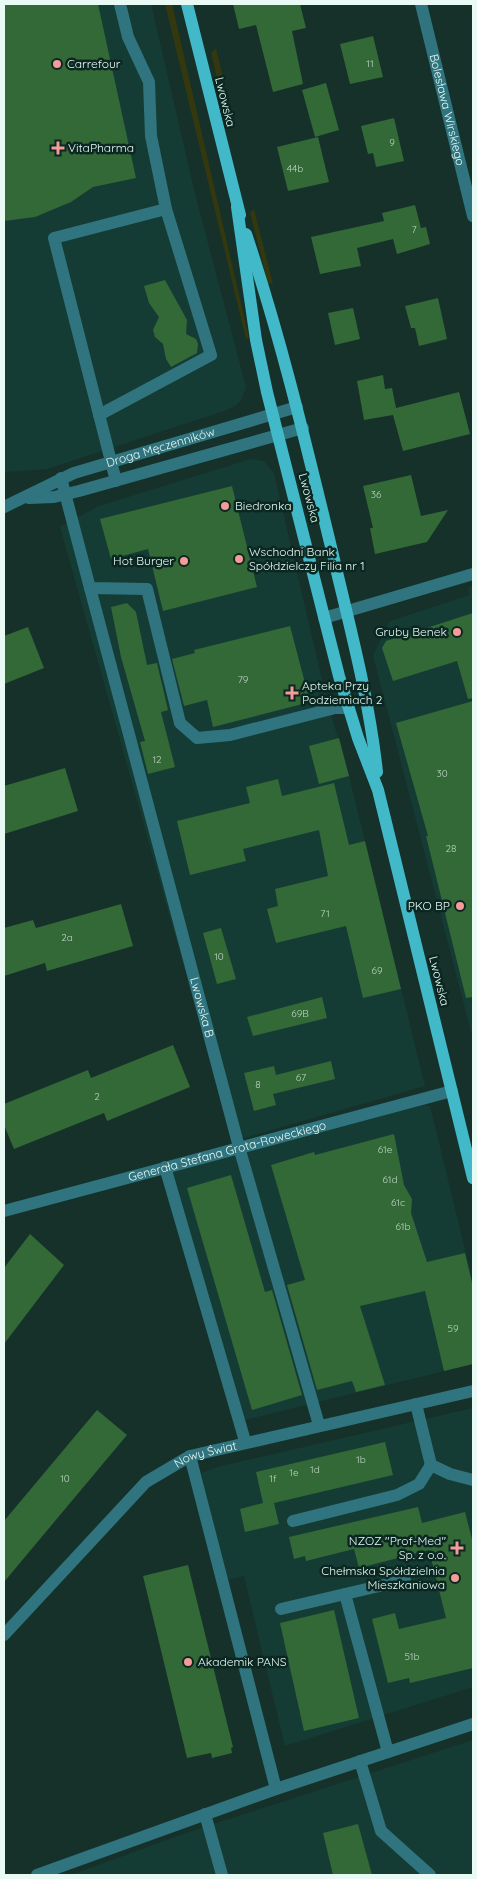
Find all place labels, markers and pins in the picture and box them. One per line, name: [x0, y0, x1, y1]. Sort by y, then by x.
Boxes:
place label: Carrefour: [67, 56, 121, 71]
marker: Carrefour: [51, 58, 63, 70]
place label: VitaPharma: [68, 140, 134, 155]
marker: VitaPharma: [52, 142, 64, 154]
place label: Biedronka: [235, 498, 292, 513]
marker: Biedronka: [219, 500, 231, 512]
place label: Wschodni Bank Spółdzielczy Filia nr 1: [249, 544, 365, 573]
place label: Hot Burger: [113, 553, 174, 568]
marker: Wschodni Bank Spółdzielczy Filia nr 1: [233, 553, 245, 565]
marker: Hot Burger: [178, 555, 190, 567]
place label: Gruby Benek: [375, 624, 447, 639]
marker: Gruby Benek: [451, 626, 463, 638]
place label: Apteka Przy Podziemiach 2: [302, 678, 383, 707]
marker: Apteka Przy Podziemiach 2: [286, 687, 298, 699]
place label: PKO BP: [408, 898, 450, 913]
marker: PKO BP: [454, 900, 466, 912]
place label: NZOZ "Prof-Med" Sp. z o.o.: [349, 1533, 446, 1562]
marker: NZOZ "Prof-Med" Sp. z o.o.: [450, 1541, 464, 1555]
place label: Chełmska Spółdzielnia Mieszkaniowa: [321, 1563, 445, 1592]
marker: Chełmska Spółdzielnia Mieszkaniowa: [449, 1572, 461, 1584]
place label: Akademik PANS: [198, 1654, 287, 1669]
marker: Akademik PANS: [182, 1656, 194, 1668]

